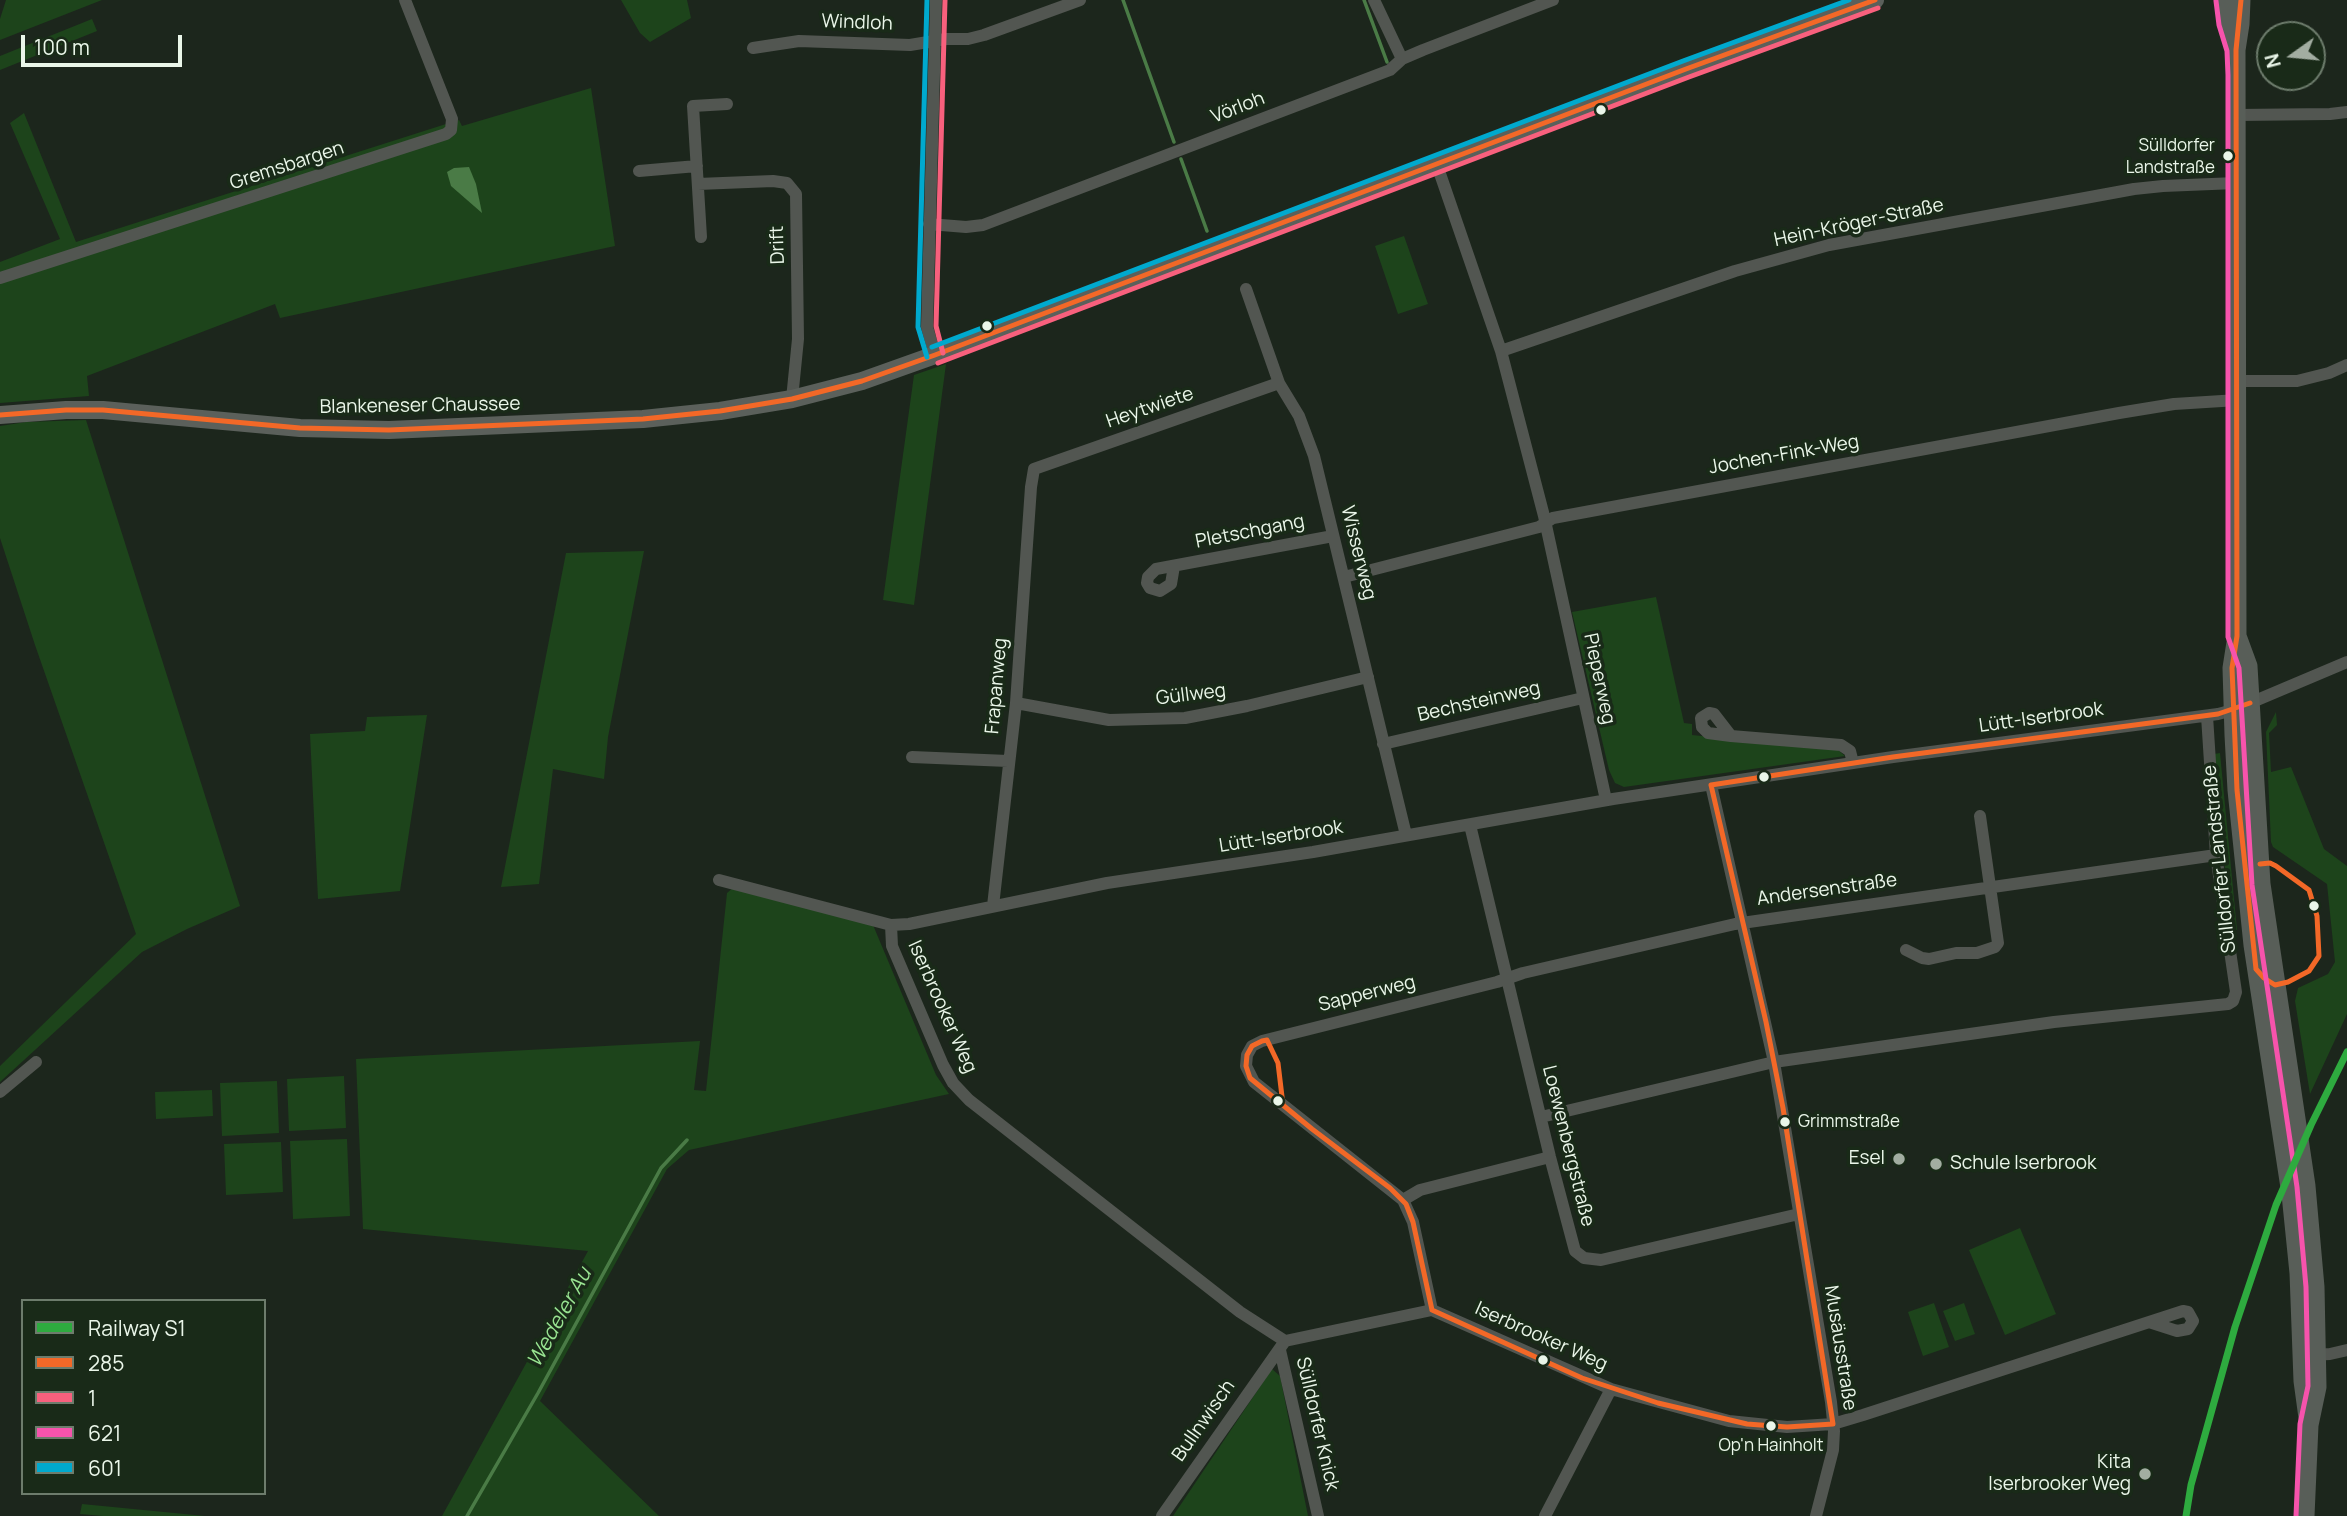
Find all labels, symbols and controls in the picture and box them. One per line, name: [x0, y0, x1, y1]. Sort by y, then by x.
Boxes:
street label: Windloh: [821, 10, 893, 36]
scale bar: [24, 21, 186, 65]
north arrow: [2256, 21, 2326, 91]
text: 100 m: [34, 33, 90, 61]
text: N: [2258, 51, 2287, 71]
street label: Vörloh: [1208, 87, 1268, 129]
unlabelled marker: [1594, 103, 1608, 117]
place label: Sülldorfer Landstraße: [2126, 136, 2215, 176]
street label: Gremsbargen: [227, 137, 347, 195]
marker: Sülldorfer Landstraße: [2221, 149, 2235, 163]
street label: Hein-Kröger-Straße: [1772, 194, 1946, 252]
street label: Drift: [766, 225, 790, 265]
unlabelled marker: [980, 319, 994, 333]
street label: Heytwiete: [1103, 382, 1197, 434]
street label: Blankeneser Chaussee: [319, 393, 521, 419]
street label: Jochen-Fink-Weg: [1707, 431, 1861, 479]
street label: Wisserweg: [1335, 504, 1381, 602]
street label: Pletschgang: [1193, 510, 1307, 554]
street label: Pieperweg: [1578, 631, 1620, 727]
street label: Frapanweg: [981, 637, 1013, 735]
street label: Bechsteinweg: [1415, 677, 1543, 727]
street label: Güllweg: [1155, 679, 1227, 711]
street label: Lütt-Iserbrook: [1977, 698, 2105, 738]
street label: Sülldorfer Landstraße: [2199, 764, 2241, 954]
unlabelled marker: [1757, 770, 1771, 784]
street label: Lütt-Iserbrook: [1217, 816, 1345, 858]
street label: Andersenstraße: [1755, 869, 1899, 911]
unlabelled marker: [2307, 899, 2321, 913]
street label: Iserbrooker Weg: [903, 937, 981, 1077]
street label: Sapperweg: [1316, 971, 1418, 1017]
street label: Loewenbergstraße: [1537, 1063, 1599, 1229]
unlabelled marker: [1271, 1094, 1285, 1108]
place label: Grimmstraße: [1798, 1112, 1900, 1132]
marker: Grimmstraße: [1778, 1115, 1792, 1129]
place label: Esel: [1849, 1148, 1885, 1170]
marker: Esel: [1891, 1151, 1907, 1167]
place label: Schule Iserbrook: [1950, 1153, 2096, 1175]
marker: Schule Iserbrook: [1928, 1156, 1944, 1172]
water label: Wedeler Au: [522, 1264, 598, 1372]
street label: Musäusstraße: [1819, 1284, 1861, 1412]
street label: Iserbrooker Weg: [1471, 1298, 1611, 1376]
legend: [21, 1299, 266, 1495]
text: Railway S1: [88, 1314, 186, 1342]
text: 285: [88, 1349, 124, 1377]
unlabelled marker: [1536, 1353, 1550, 1367]
street label: Sülldorfer Knick: [1291, 1355, 1343, 1493]
street label: Bullnwisch: [1168, 1376, 1240, 1466]
text: 1: [88, 1384, 96, 1412]
text: 621: [88, 1419, 121, 1447]
marker: Op'n Hainholt: [1764, 1419, 1778, 1433]
place label: Op'n Hainholt: [1718, 1436, 1824, 1456]
place label: Kita Iserbrooker Weg: [1988, 1452, 2131, 1496]
text: 601: [88, 1454, 122, 1482]
marker: Kita Iserbrooker Weg: [2137, 1466, 2153, 1482]

